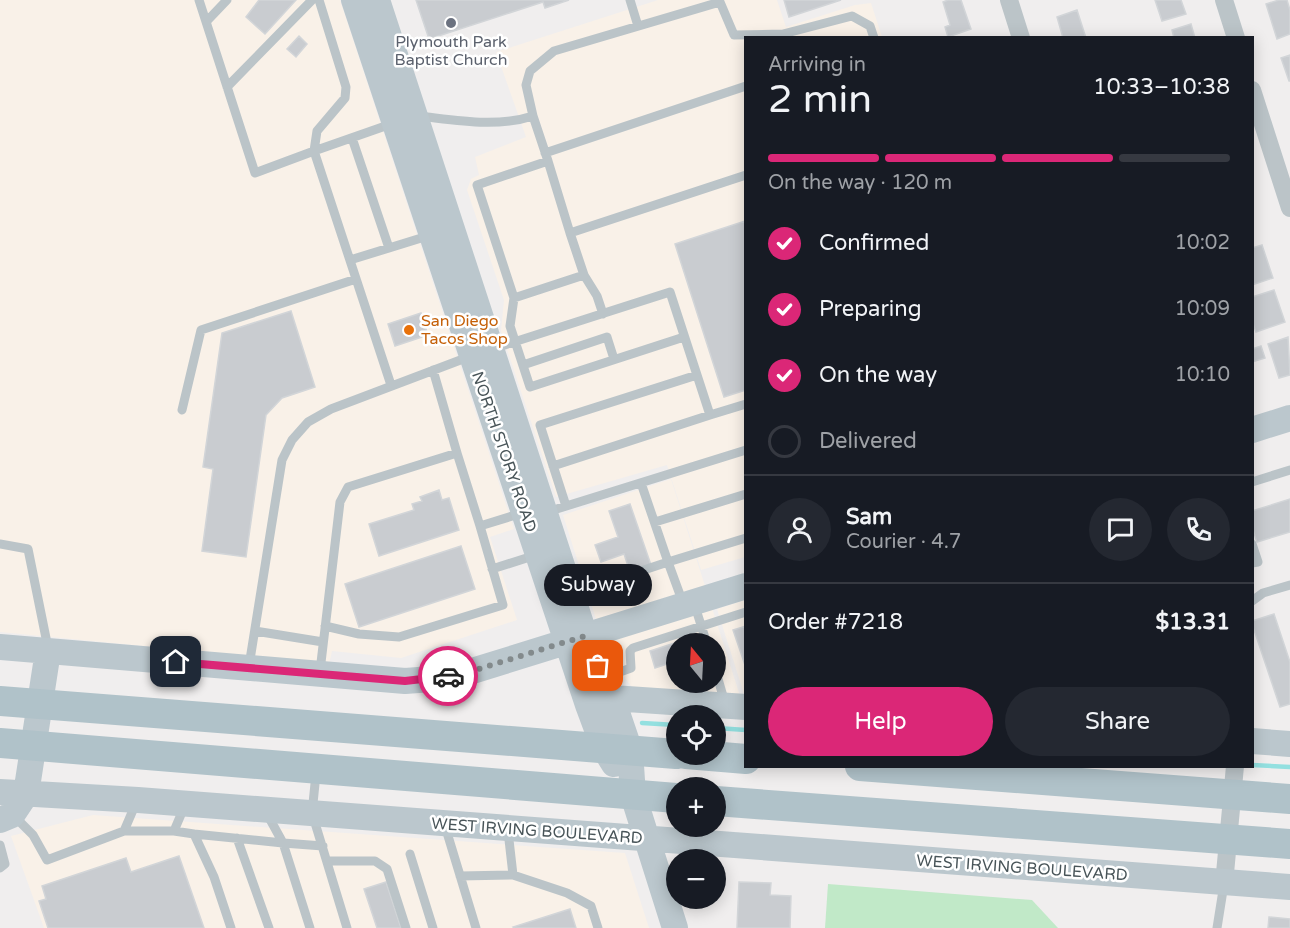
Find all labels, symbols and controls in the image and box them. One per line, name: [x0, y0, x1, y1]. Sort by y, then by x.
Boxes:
marker: Plymouth Park Baptist Church: [444, 16, 458, 30]
place label: Plymouth Park Baptist Church: [395, 32, 507, 70]
text: Arriving in: [768, 53, 866, 77]
text: 10:33–10:38: [1093, 74, 1230, 100]
text: 2 min: [768, 76, 872, 123]
text: On the way · 120 m: [768, 171, 952, 195]
icon: check: [768, 227, 801, 260]
text: Confirmed: [819, 230, 929, 256]
text: 10:02: [1175, 231, 1230, 255]
icon: check: [768, 293, 801, 326]
text: Preparing: [819, 296, 922, 322]
text: 10:09: [1175, 297, 1230, 321]
place label: San Diego Tacos Shop: [421, 311, 508, 349]
marker: San Diego Tacos Shop: [402, 323, 416, 337]
icon: check: [768, 359, 801, 392]
text: On the way: [819, 362, 937, 388]
text: 10:10: [1175, 363, 1230, 387]
street label: NORTH STORY ROAD: [467, 369, 541, 535]
text: Delivered: [819, 428, 917, 454]
button: person: [768, 498, 831, 561]
button: chat: [1089, 498, 1152, 561]
button: phone: [1167, 498, 1230, 561]
text: Sam: [846, 504, 892, 530]
text: Courier · 4.7: [846, 530, 961, 554]
callout: Subway: [544, 564, 652, 606]
text: Subway: [561, 573, 635, 597]
text: Order #7218: [768, 609, 903, 635]
text: $13.31: [1155, 609, 1230, 635]
north arrow: [666, 633, 726, 693]
map controls: [666, 633, 726, 909]
pin: [150, 636, 201, 687]
pin: [572, 640, 623, 691]
icon: home: [159, 645, 192, 678]
courier: [418, 646, 478, 706]
icon: bag: [581, 649, 614, 682]
icon: car: [432, 660, 465, 693]
button: Help: [768, 687, 993, 756]
button: Share: [1005, 687, 1230, 756]
button: locate: [666, 705, 726, 765]
button: +: [666, 777, 726, 837]
street label: WEST IRVING BOULEVARD: [431, 814, 643, 848]
button: −: [666, 849, 726, 909]
street label: WEST IRVING BOULEVARD: [916, 851, 1128, 885]

